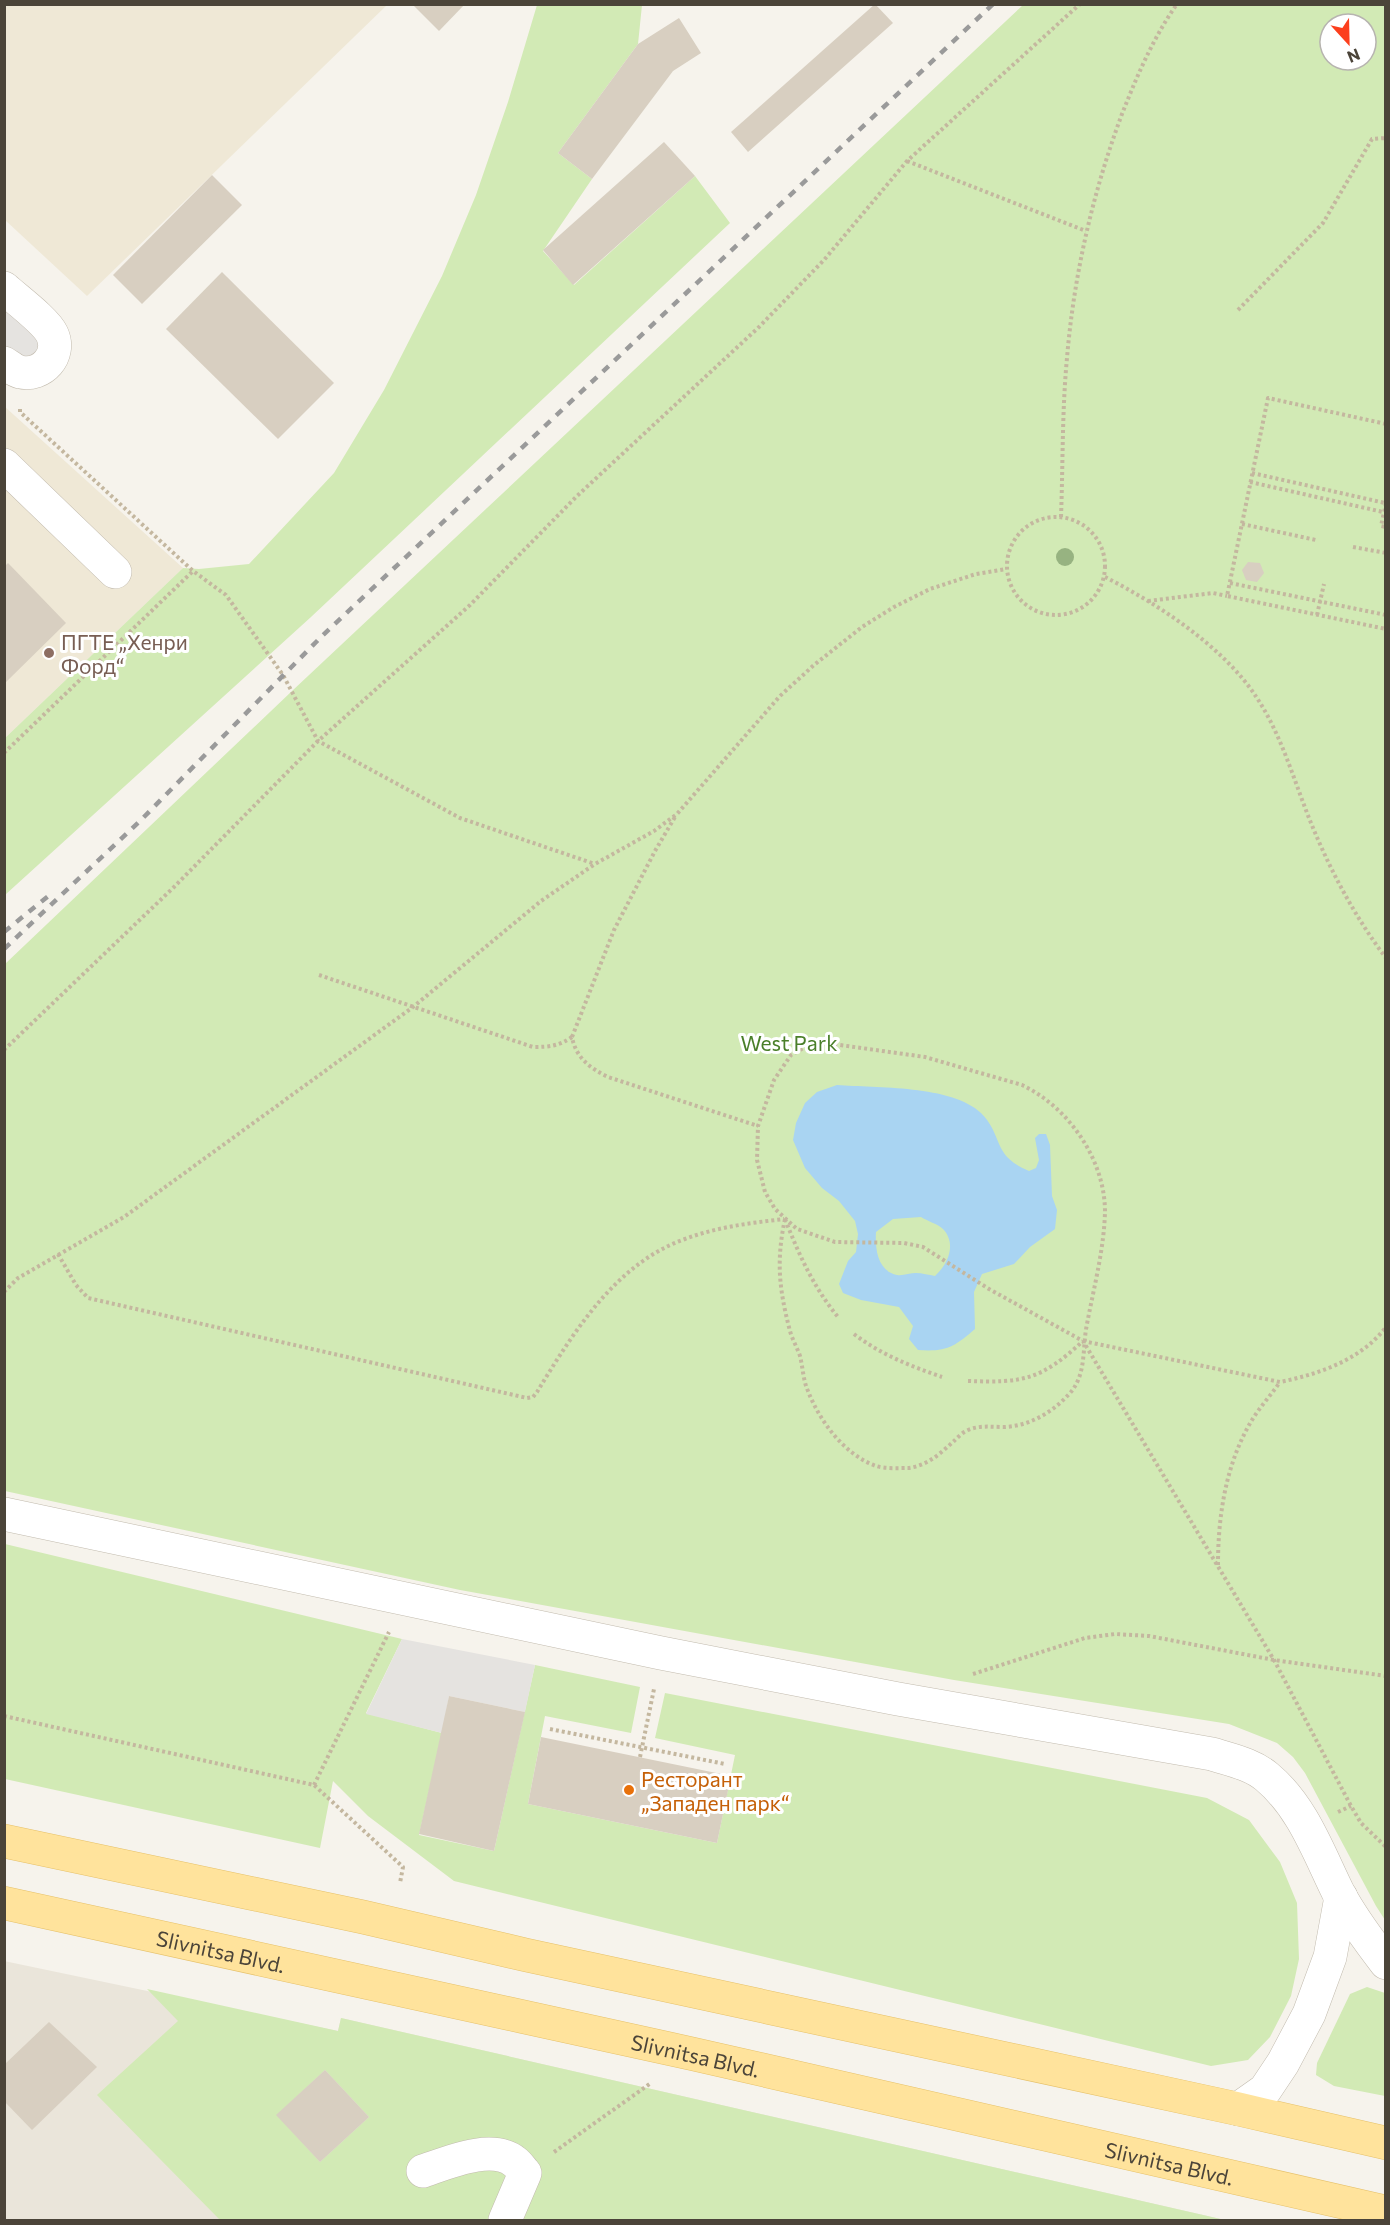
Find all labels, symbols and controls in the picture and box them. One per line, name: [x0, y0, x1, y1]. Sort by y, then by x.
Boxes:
north arrow: [1318, 12, 1378, 72]
text: N: [1345, 45, 1363, 67]
place label: ПГТЕ „Хенри Форд“: [61, 629, 188, 678]
marker: ПГТЕ „Хенри Форд“: [42, 646, 56, 660]
park label: West Park: [740, 1030, 838, 1055]
place label: Ресторант „Западен парк“: [641, 1766, 790, 1815]
marker: Ресторант „Западен парк“: [622, 1783, 636, 1797]
street label: Slivnitsa Blvd.: [154, 1924, 288, 1977]
street label: Slivnitsa Blvd.: [629, 2028, 762, 2081]
street label: Slivnitsa Blvd.: [1103, 2136, 1236, 2189]

